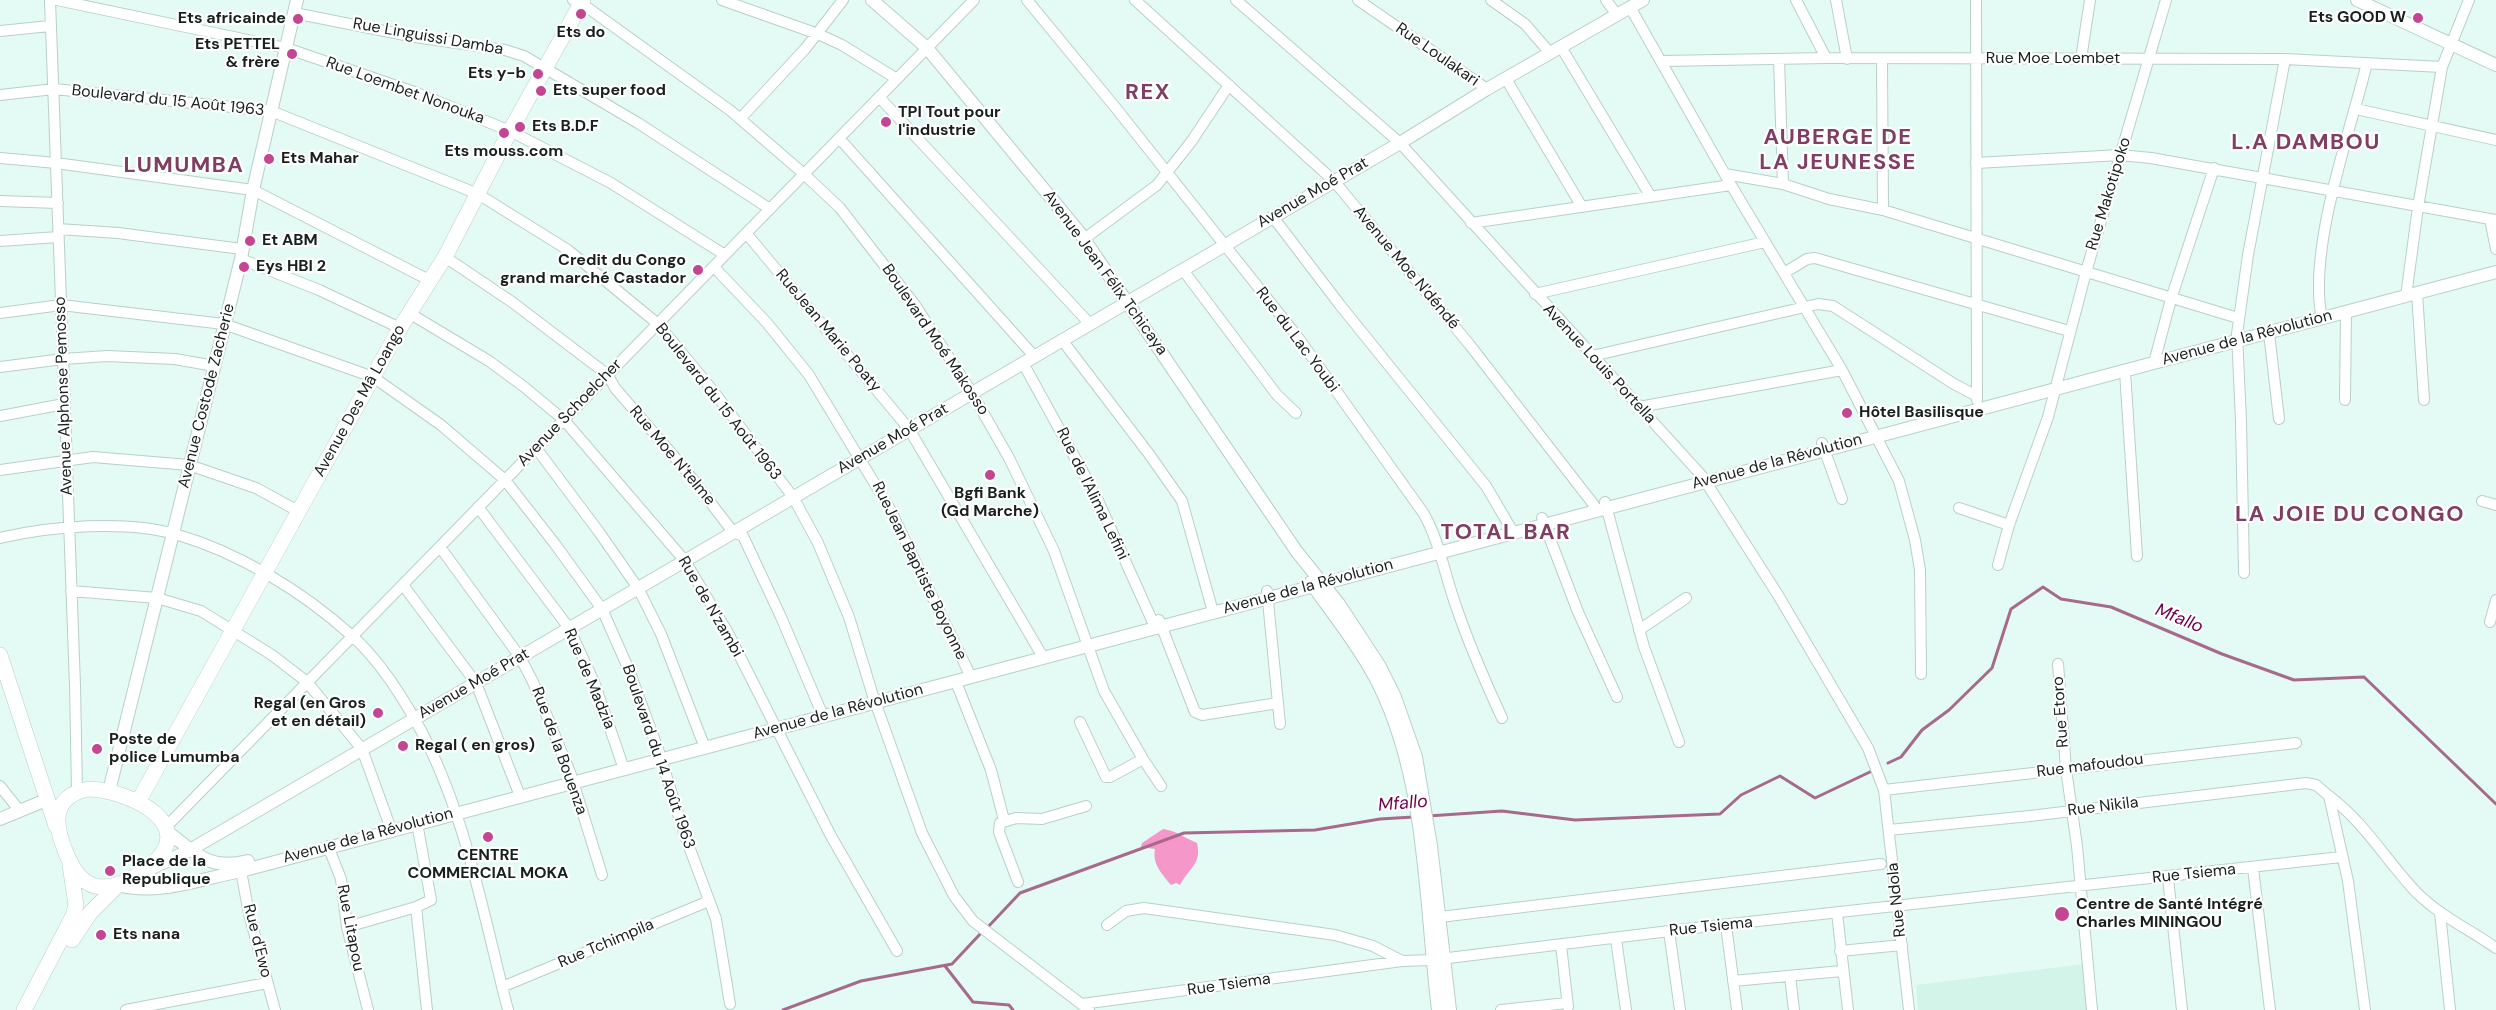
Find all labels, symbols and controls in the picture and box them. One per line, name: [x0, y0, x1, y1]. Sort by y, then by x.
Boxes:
marker: Ets do: [574, 7, 588, 21]
place label: Ets GOOD W: [2309, 8, 2406, 28]
place label: Ets africainde: [178, 9, 286, 29]
marker: Ets GOOD W: [2411, 11, 2425, 25]
marker: Ets africainde: [291, 12, 305, 26]
street label: Rue Linguissi Damba: [351, 14, 505, 60]
street label: Rue Loulakari: [1392, 19, 1482, 91]
place label: Ets do: [557, 23, 605, 43]
place label: Ets PETTEL & frère: [195, 35, 280, 73]
marker: Ets PETTEL & frère: [285, 47, 299, 61]
street label: Rue Moe Loembet: [1986, 49, 2120, 69]
street label: Rue Loembet Nonouka: [323, 53, 487, 129]
place label: Ets y-b: [468, 64, 526, 84]
marker: Ets y-b: [531, 67, 545, 81]
district label: REX: [1125, 80, 1171, 106]
street label: Boulevard du 15 Août 1963: [71, 81, 265, 121]
place label: Ets super food: [553, 81, 666, 101]
marker: Ets super food: [534, 84, 548, 98]
place label: TPI Tout pour l'industrie: [898, 103, 1001, 141]
marker: TPI Tout pour l'industrie: [879, 115, 893, 129]
place label: Ets B.D.F: [532, 117, 599, 137]
marker: Ets B.D.F: [513, 120, 527, 134]
district label: AUBERGE DE LA JEUNESSE: [1759, 125, 1917, 176]
marker: Ets mouss.com: [497, 126, 511, 140]
district label: L.A DAMBOU: [2231, 130, 2381, 156]
street label: Rue Makotipoko: [2083, 135, 2135, 253]
place label: Ets mouss.com: [445, 142, 563, 162]
place label: Ets Mahar: [281, 149, 359, 169]
marker: Ets Mahar: [262, 152, 276, 166]
district label: LUMUMBA: [124, 153, 244, 179]
street label: Avenue Moé Prat: [1254, 153, 1372, 233]
street label: Avenue Jean Félix Tchicaya: [1039, 187, 1171, 359]
street label: Avenue Moe N'déndé: [1349, 202, 1463, 334]
place label: Et ABM: [262, 231, 318, 251]
marker: Et ABM: [243, 234, 257, 248]
place label: Credit du Congo grand marché Castador: [500, 251, 686, 289]
place label: Eys HBI 2: [256, 257, 326, 277]
marker: Eys HBI 2: [237, 260, 251, 274]
street label: Boulevard Moé Makosso: [877, 261, 993, 419]
marker: Credit du Congo grand marché Castador: [691, 263, 705, 277]
street label: RueJean Marie Poaty: [771, 266, 885, 396]
street label: Rue du Lac Youbi: [1251, 284, 1343, 396]
street label: Avenue Alphonse Pemosso: [51, 296, 77, 496]
street label: Avenue Louis Portella: [1539, 300, 1659, 428]
street label: Avenue Costode Zacherie: [175, 302, 239, 490]
street label: Avenue de la Révolution: [2160, 306, 2334, 370]
street label: Boulevard du 15 Août 1963: [651, 320, 785, 484]
street label: Avenue Des Mâ Loango: [310, 322, 410, 480]
street label: Avenue Schoelcher: [514, 355, 626, 471]
street label: Avenue Moé Prat: [834, 399, 952, 479]
street label: Rue Moe N'telme: [625, 402, 719, 510]
place label: Hôtel Basilisque: [1859, 403, 1984, 423]
marker: Hôtel Basilisque: [1840, 406, 1854, 420]
street label: Rue de l'Alima Lefini: [1052, 425, 1132, 563]
street label: Avenue de la Révolution: [1690, 430, 1864, 494]
marker: Bgfi Bank (Gd Marche): [983, 468, 997, 482]
street label: RueJean Baptiste Boyonne: [867, 479, 971, 663]
place label: Bgfi Bank (Gd Marche): [941, 484, 1039, 522]
district label: LA JOIE DU CONGO: [2235, 502, 2465, 528]
district label: TOTAL BAR: [1441, 520, 1571, 546]
street label: Rue de N'zambi: [673, 553, 747, 661]
street label: Avenue de la Révolution: [1221, 555, 1395, 619]
water label: Mfallo: [2152, 600, 2206, 638]
street label: Rue de Madzia: [559, 626, 619, 732]
street label: Avenue Moé Prat: [415, 644, 533, 724]
street label: Boulevard du 14 Août 1963: [617, 662, 699, 852]
street label: Rue Etoro: [2049, 676, 2073, 748]
street label: Avenue de la Révolution: [751, 680, 925, 744]
street label: Rue de la Bouenza: [527, 685, 591, 817]
place label: Regal (en Gros et en détail): [254, 694, 366, 732]
marker: Regal (en Gros et en détail): [371, 706, 385, 720]
place label: Poste de police Lumumba: [109, 730, 240, 768]
place label: Regal ( en gros): [415, 736, 535, 756]
marker: Regal ( en gros): [396, 739, 410, 753]
marker: Poste de police Lumumba: [90, 742, 104, 756]
street label: Rue mafoudou: [2036, 750, 2144, 782]
water label: Mfallo: [1377, 791, 1429, 817]
street label: Rue Nikila: [2067, 793, 2139, 821]
street label: Avenue de la Révolution: [281, 804, 455, 868]
marker: CENTRE COMMERCIAL MOKA: [481, 830, 495, 844]
place label: CENTRE COMMERCIAL MOKA: [408, 846, 568, 884]
place label: Place de la Republique: [122, 852, 211, 890]
street label: Rue Tsiema: [2151, 860, 2237, 888]
street label: Rue Ndola: [1884, 862, 1910, 938]
marker: Place de la Republique: [103, 864, 117, 878]
street label: Rue Litapou: [332, 883, 368, 973]
place label: Centre de Santé Intégré Charles MININGOU: [2076, 895, 2263, 933]
street label: Rue d'Ewo: [239, 902, 275, 980]
marker: Centre de Santé Intégré Charles MININGOU: [2053, 905, 2071, 923]
street label: Rue Tsiema: [1668, 913, 1754, 941]
street label: Rue Tchimpila: [555, 915, 657, 973]
place label: Ets nana: [113, 925, 180, 945]
marker: Ets nana: [94, 928, 108, 942]
street label: Rue Tsiema: [1186, 970, 1272, 1000]

